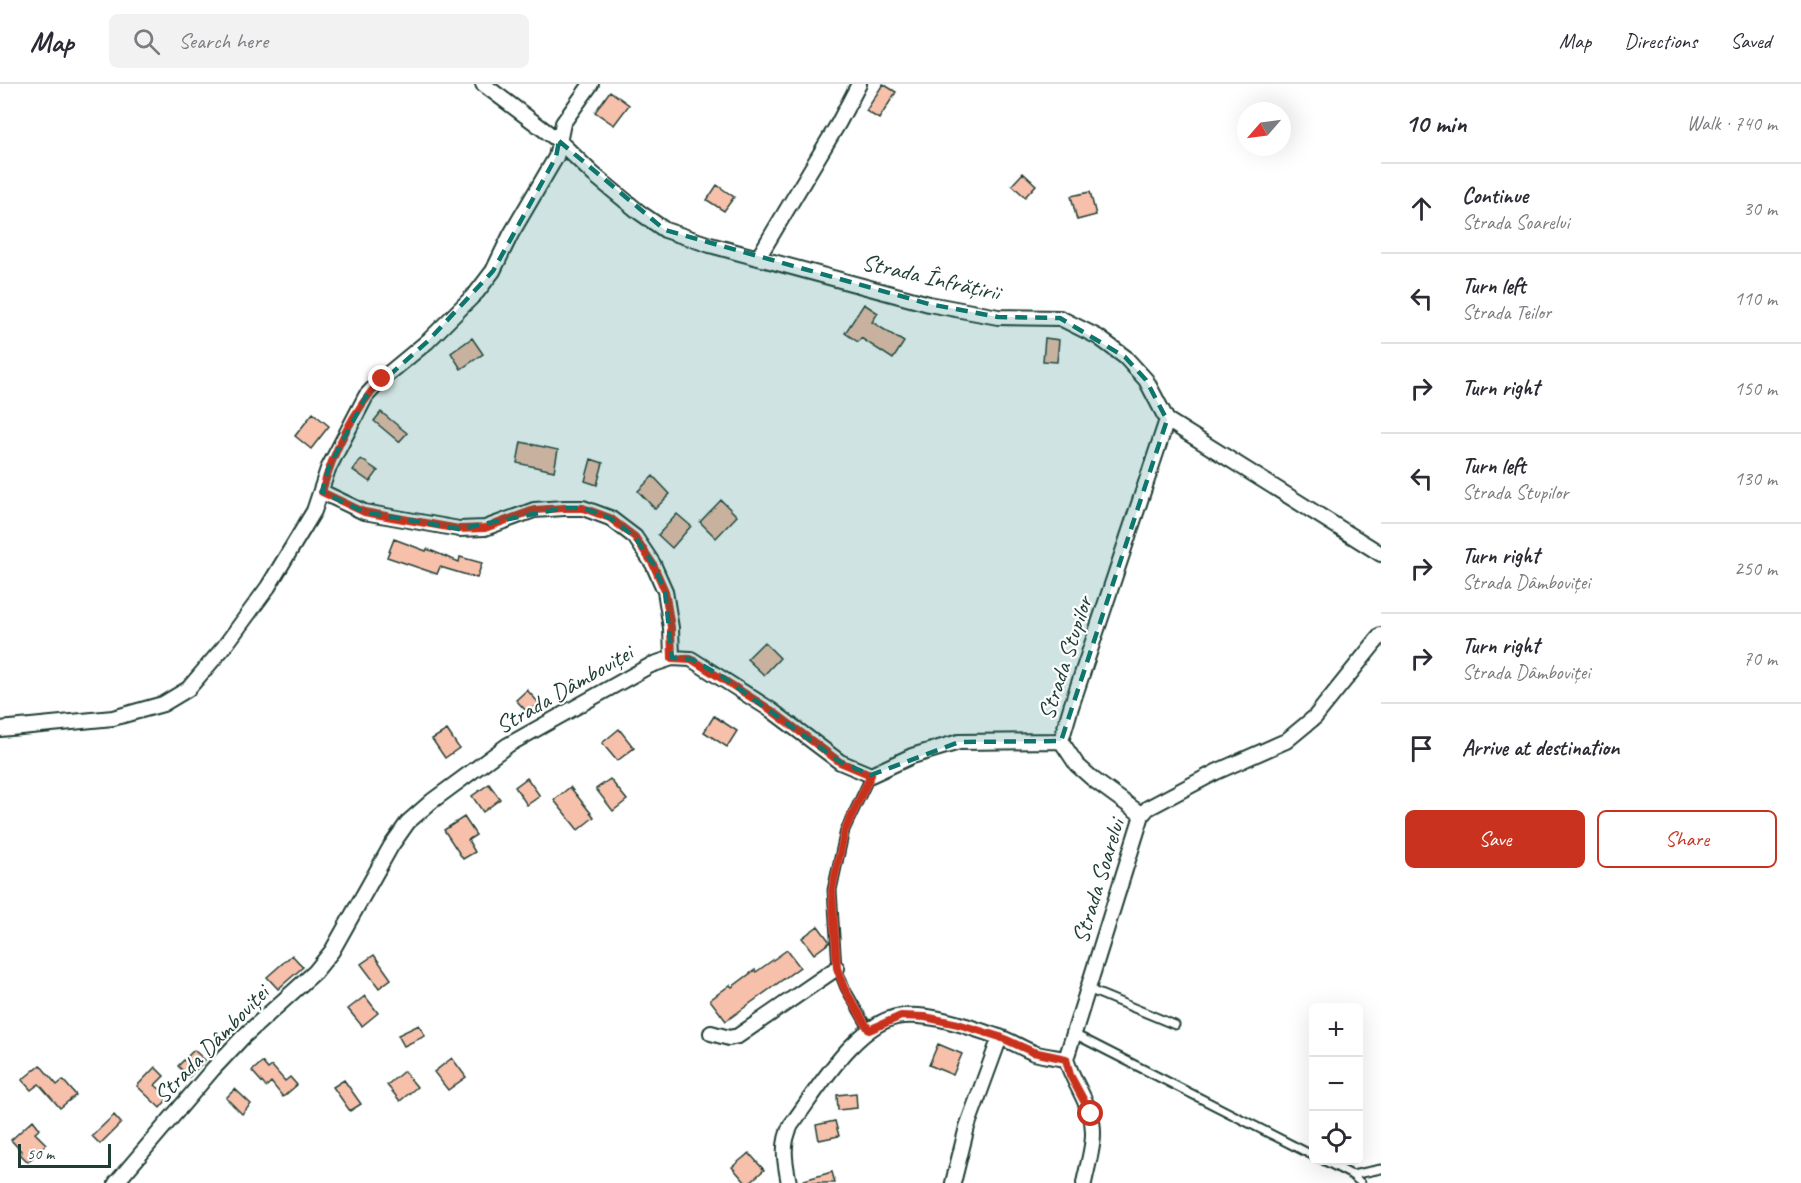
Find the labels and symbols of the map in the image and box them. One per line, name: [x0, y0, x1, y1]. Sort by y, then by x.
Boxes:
north arrow: [1237, 102, 1291, 156]
street label: Strada Înfrățirii: [859, 247, 1006, 308]
route end: [368, 365, 394, 391]
street label: Strada Stupilor: [1031, 590, 1100, 723]
street label: Strada Dâmboviței: [490, 636, 640, 740]
street label: Strada Soarelui: [1065, 813, 1132, 947]
street label: Strada Dâmboviței: [147, 977, 277, 1110]
route start: [1077, 1100, 1103, 1126]
scale bar: [18, 1141, 111, 1168]

